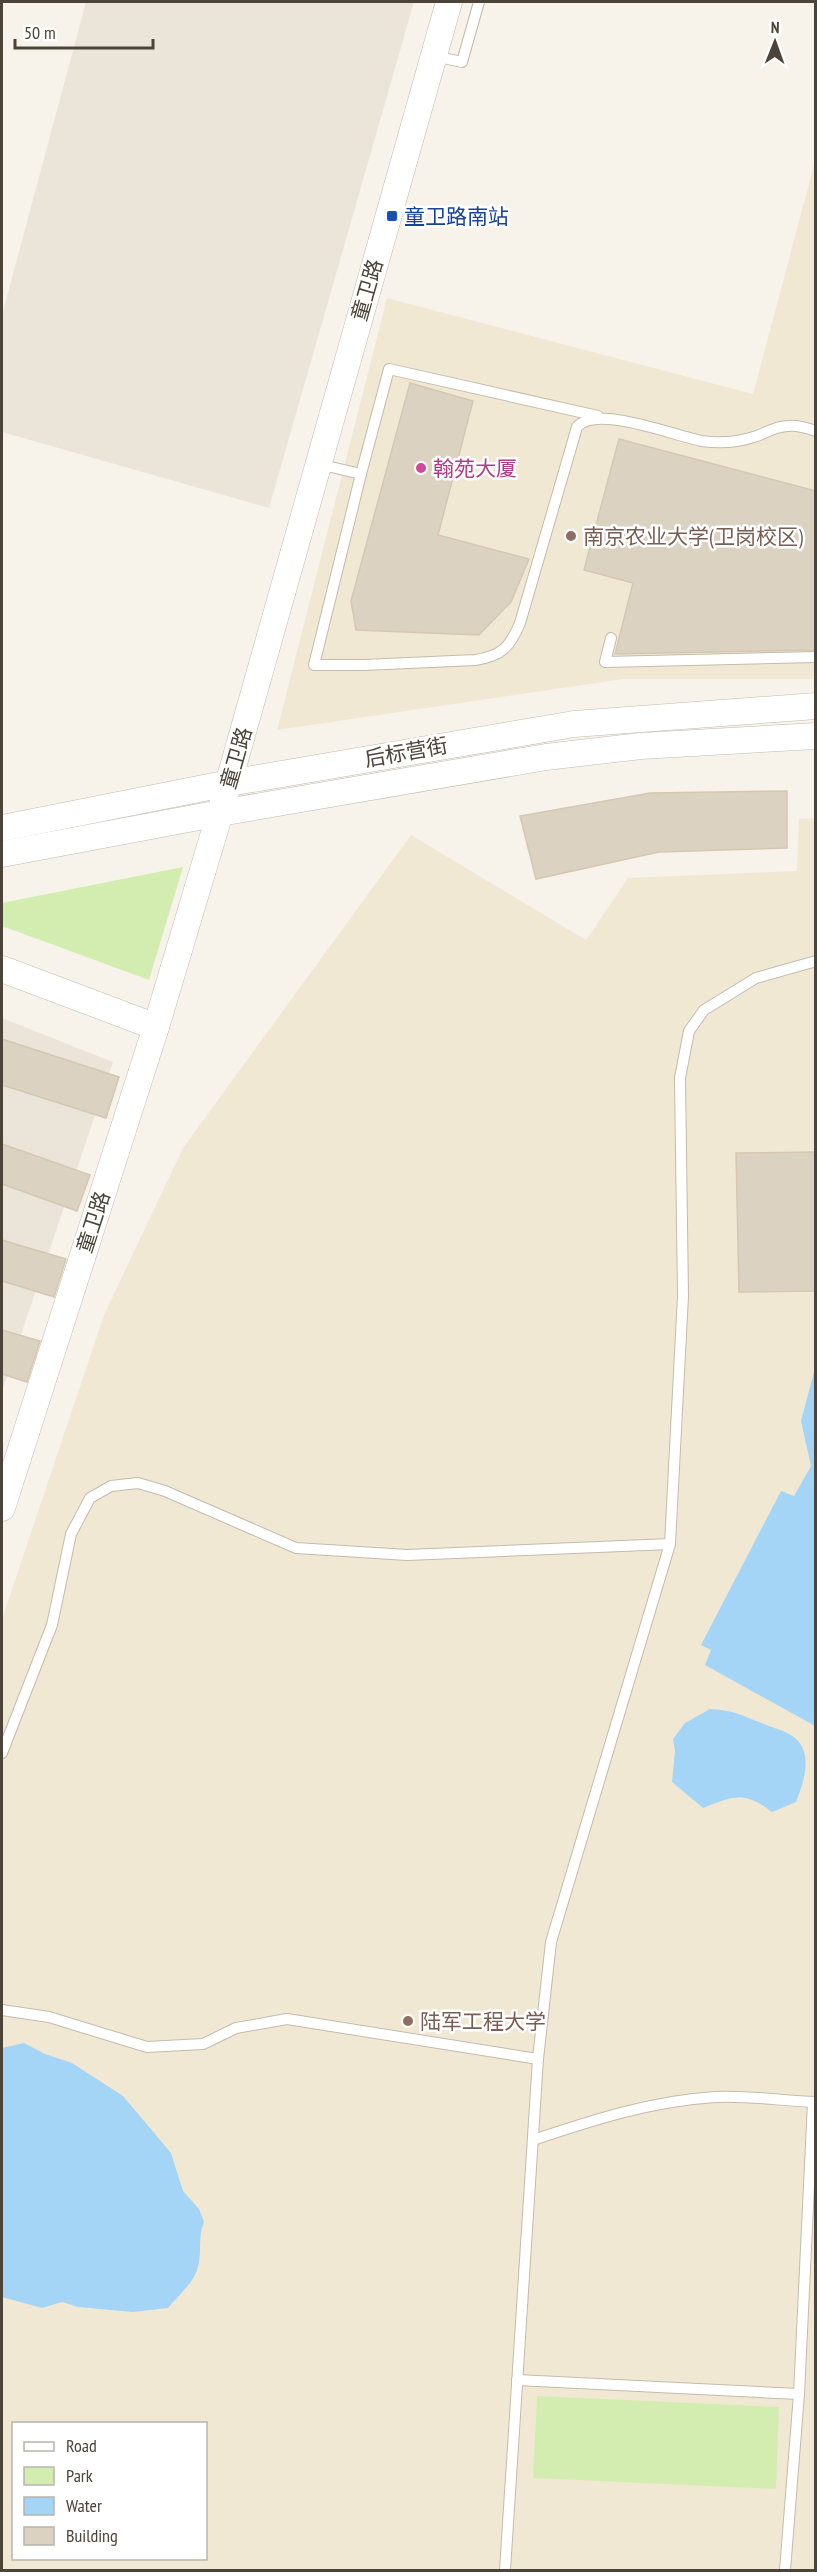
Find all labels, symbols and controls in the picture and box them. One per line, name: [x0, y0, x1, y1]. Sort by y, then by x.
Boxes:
scale bar: [15, 12, 153, 50]
north arrow: [745, 12, 805, 72]
text: N: [771, 17, 780, 37]
text: 50 m: [24, 21, 56, 44]
place label: 童卫路南站: [404, 203, 509, 230]
marker: 童卫路南站: [385, 209, 399, 223]
street label: 童卫路: [345, 256, 389, 324]
place label: 翰苑大厦: [433, 455, 517, 482]
marker: 翰苑大厦: [414, 461, 428, 475]
place label: 南京农业大学(卫岗校区): [583, 523, 803, 550]
marker: 南京农业大学(卫岗校区): [564, 529, 578, 543]
street label: 童卫路: [214, 724, 258, 792]
street label: 后标营街: [362, 731, 450, 773]
street label: 童卫路: [70, 1188, 116, 1256]
place label: 陆军工程大学: [420, 2008, 546, 2035]
marker: 陆军工程大学: [401, 2014, 415, 2028]
legend: [12, 2422, 207, 2560]
text: Road: [66, 2434, 97, 2457]
text: Park: [66, 2464, 93, 2487]
text: Water: [66, 2494, 102, 2517]
text: Building: [66, 2524, 118, 2547]

